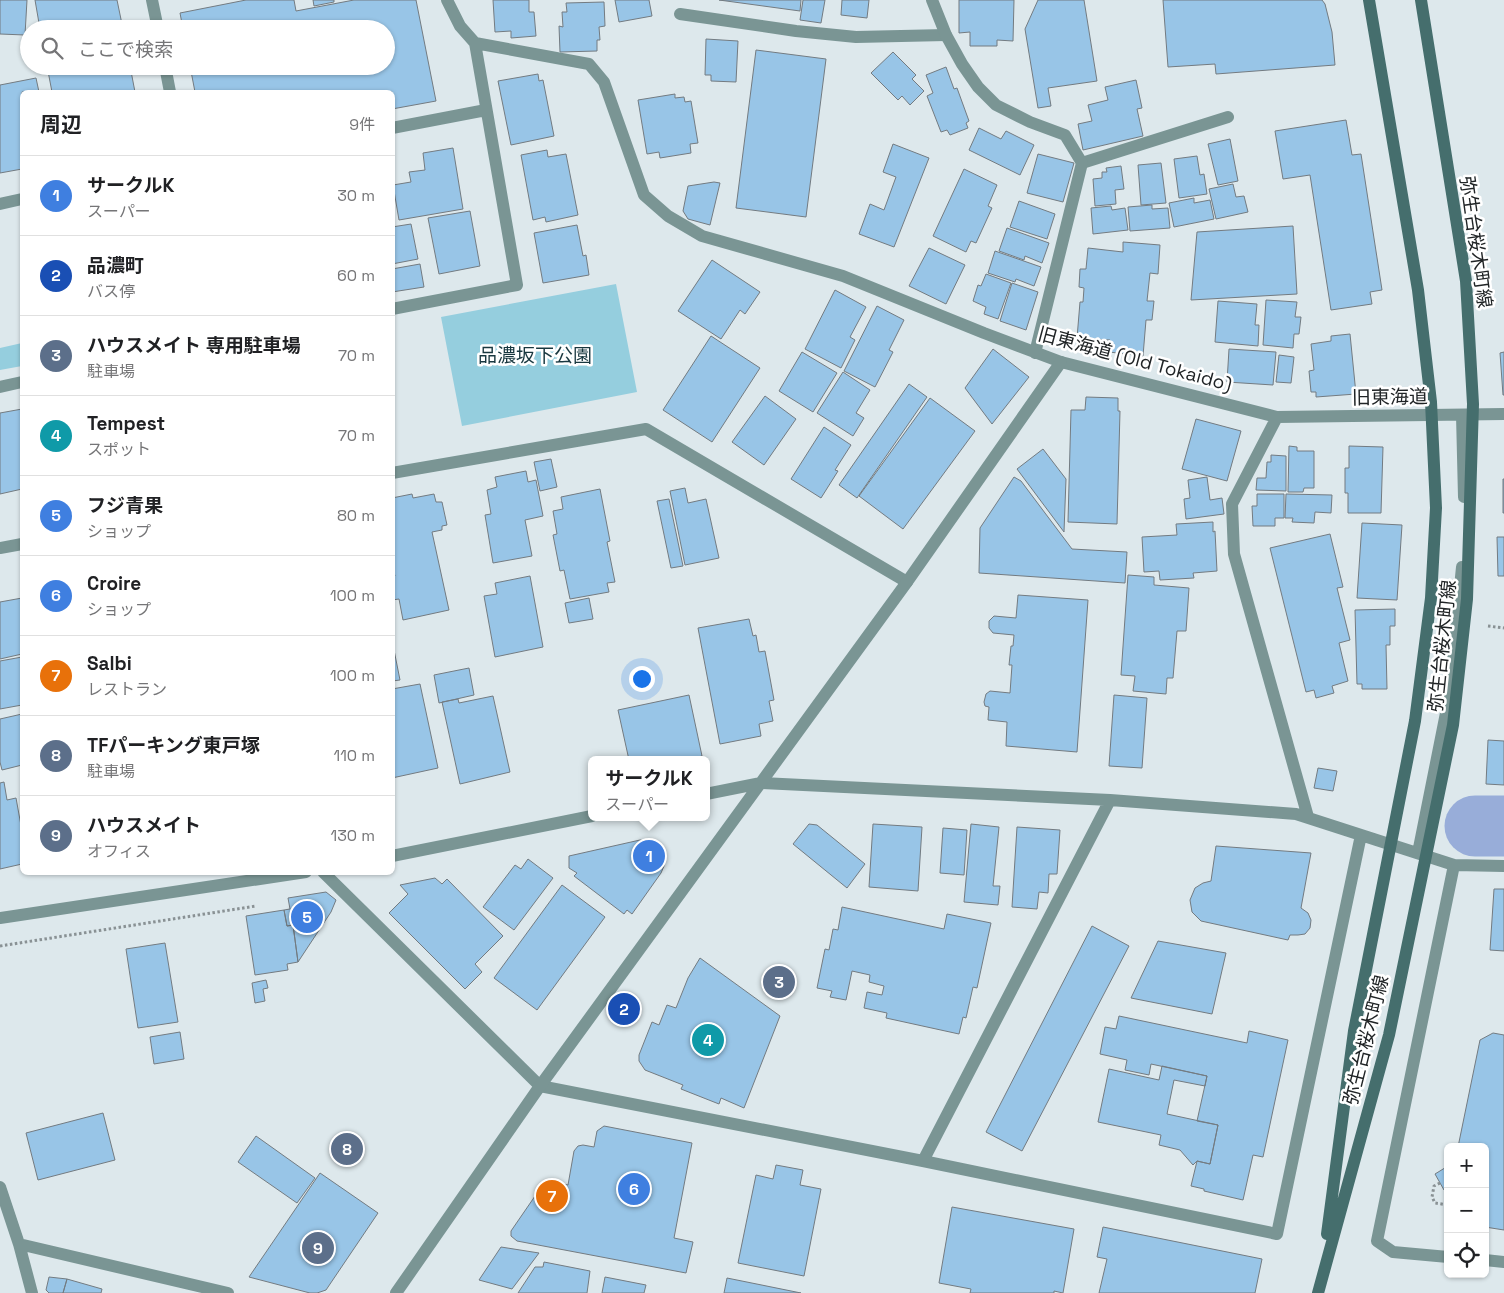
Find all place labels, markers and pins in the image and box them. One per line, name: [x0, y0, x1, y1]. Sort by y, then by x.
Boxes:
pin: 1: [633, 837, 665, 875]
pin: 5: [291, 898, 323, 936]
pin: 3: [763, 963, 795, 1001]
pin: 2: [608, 990, 640, 1028]
pin: 4: [692, 1021, 724, 1059]
pin: 8: [331, 1130, 363, 1168]
pin: 6: [618, 1170, 650, 1208]
pin: 7: [536, 1177, 568, 1215]
pin: 9: [302, 1229, 334, 1267]

